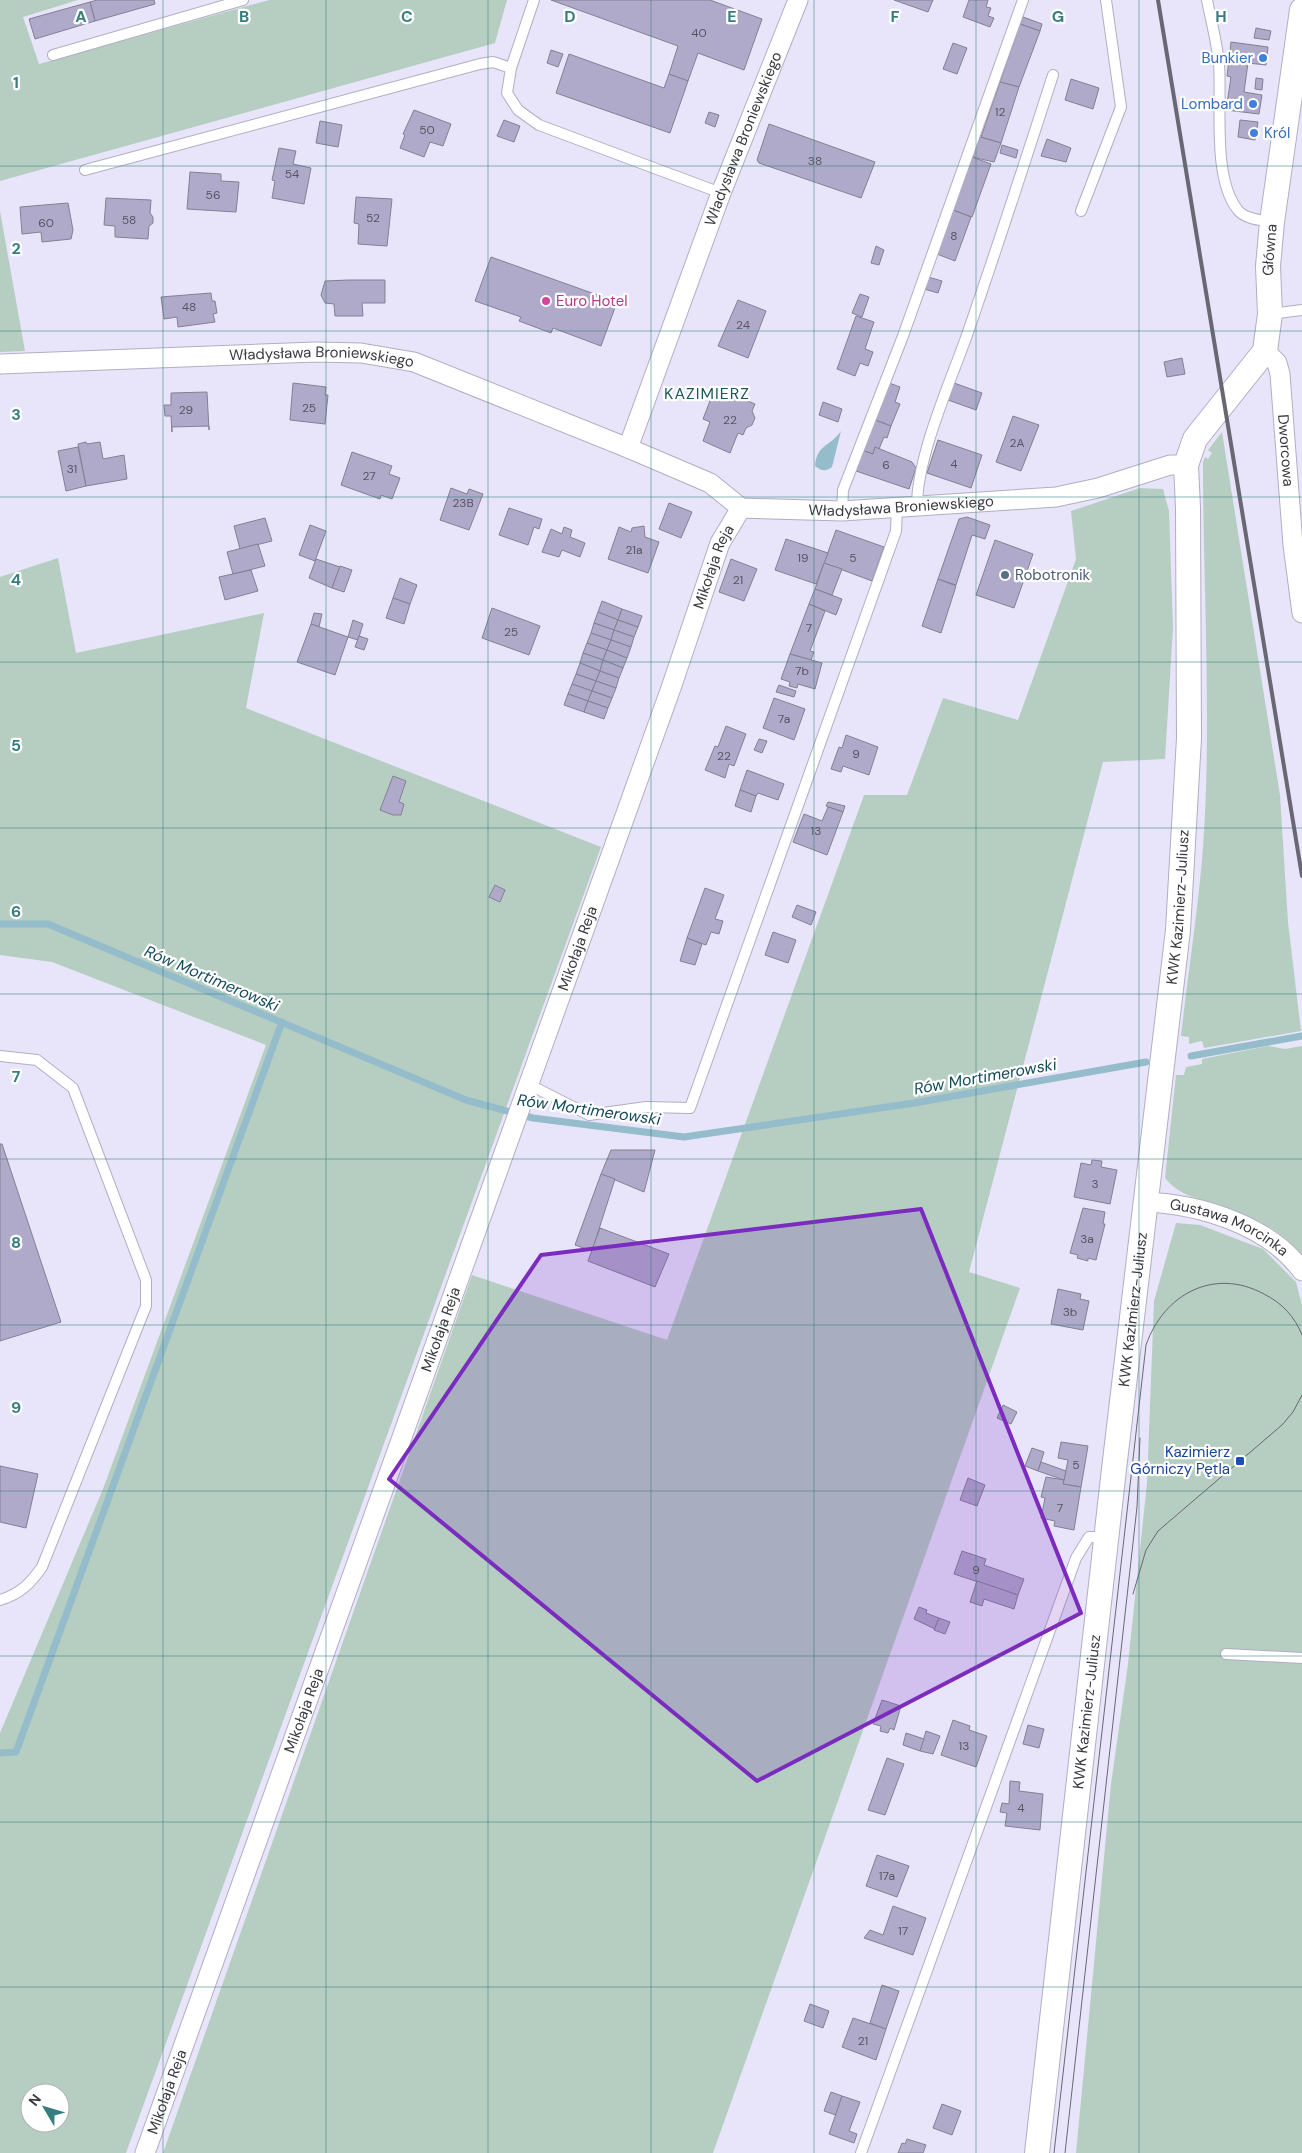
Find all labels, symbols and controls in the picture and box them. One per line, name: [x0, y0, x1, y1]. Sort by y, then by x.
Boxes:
text: A: [75, 6, 87, 27]
text: B: [239, 6, 249, 27]
text: C: [401, 6, 413, 27]
text: D: [564, 6, 576, 27]
text: E: [727, 6, 737, 27]
text: F: [891, 6, 900, 27]
text: G: [1052, 6, 1064, 27]
text: H: [1215, 6, 1227, 27]
house number: 40: [691, 25, 707, 41]
place label: Bunkier: [1202, 48, 1253, 68]
street label: Władysława Broniewskiego: [700, 49, 786, 229]
marker: Bunkier: [1257, 52, 1269, 64]
text: 1: [13, 72, 19, 93]
place label: Lombard: [1181, 94, 1243, 114]
marker: Lombard: [1247, 98, 1259, 110]
house number: 12: [995, 104, 1005, 120]
house number: 50: [419, 122, 435, 138]
place label: Król: [1264, 123, 1290, 143]
marker: Król: [1248, 127, 1260, 139]
house number: 38: [808, 153, 822, 169]
house number: 54: [285, 166, 299, 182]
house number: 56: [206, 187, 220, 203]
house number: 52: [366, 210, 380, 226]
house number: 58: [122, 212, 136, 228]
house number: 60: [38, 215, 54, 231]
street label: Główna: [1258, 223, 1282, 276]
house number: 8: [950, 228, 958, 244]
text: 2: [11, 238, 21, 259]
place label: Euro Hotel: [556, 291, 628, 311]
marker: Euro Hotel: [540, 295, 552, 307]
house number: 48: [182, 299, 196, 315]
house number: 24: [736, 317, 750, 333]
street label: Władysława Broniewskiego: [229, 342, 416, 372]
district label: KAZIMIERZ: [664, 383, 750, 404]
house number: 25: [302, 400, 316, 416]
house number: 29: [179, 402, 193, 418]
text: 3: [11, 404, 21, 425]
house number: 22: [723, 412, 737, 428]
street label: Dworcowa: [1273, 414, 1299, 487]
house number: 2A: [1010, 435, 1024, 451]
house number: 4: [950, 456, 958, 472]
house number: 6: [882, 457, 890, 473]
house number: 31: [67, 461, 77, 477]
house number: 27: [362, 468, 376, 484]
street label: Władysława Broniewskiego: [808, 491, 995, 521]
house number: 23B: [452, 495, 474, 511]
street label: Mikołaja Reja: [688, 521, 739, 612]
house number: 21a: [625, 542, 643, 558]
house number: 19: [797, 550, 809, 566]
house number: 5: [849, 550, 857, 566]
place label: Robotronik: [1015, 565, 1091, 585]
text: 4: [11, 569, 21, 590]
marker: Robotronik: [999, 569, 1011, 581]
house number: 21: [733, 572, 743, 588]
house number: 7: [806, 620, 812, 636]
house number: 25: [504, 624, 518, 640]
house number: 7b: [795, 663, 809, 679]
house number: 7a: [778, 711, 790, 727]
text: 5: [11, 735, 21, 756]
house number: 9: [852, 746, 860, 762]
house number: 22: [717, 748, 731, 764]
house number: 13: [811, 823, 821, 839]
street label: KWK Kazimierz-Juliusz: [1162, 829, 1194, 986]
text: 6: [11, 901, 21, 922]
street label: Mikołaja Reja: [553, 903, 602, 993]
water label: Rów Mortimerowski: [141, 941, 283, 1017]
water label: Rów Mortimerowski: [912, 1053, 1059, 1099]
text: 7: [12, 1066, 21, 1087]
water label: Rów Mortimerowski: [516, 1089, 663, 1130]
house number: 3: [1091, 1176, 1099, 1192]
street label: Gustawa Morcinka: [1168, 1194, 1293, 1261]
house number: 3a: [1080, 1231, 1094, 1247]
street label: KWK Kazimierz-Juliusz: [1114, 1231, 1152, 1388]
text: 8: [11, 1232, 21, 1253]
street label: Mikołaja Reja: [416, 1284, 465, 1375]
house number: 3b: [1063, 1304, 1077, 1320]
text: 9: [11, 1397, 21, 1418]
place label: Kazimierz Górniczy Pętla: [1130, 1442, 1230, 1479]
marker: Kazimierz Górniczy Pętla: [1234, 1455, 1246, 1467]
house number: 5: [1072, 1457, 1080, 1473]
house number: 7: [1057, 1500, 1063, 1516]
house number: 9: [972, 1562, 980, 1578]
street label: KWK Kazimierz-Juliusz: [1068, 1633, 1105, 1790]
street label: Mikołaja Reja: [279, 1665, 328, 1756]
house number: 13: [959, 1738, 969, 1754]
house number: 4: [1017, 1800, 1025, 1816]
house number: 17a: [879, 1868, 895, 1884]
house number: 17: [898, 1923, 908, 1939]
house number: 21: [858, 2033, 868, 2049]
street label: Mikołaja Reja: [143, 2047, 191, 2137]
north arrow: [20, 2083, 70, 2133]
text: N: [25, 2090, 45, 2110]

